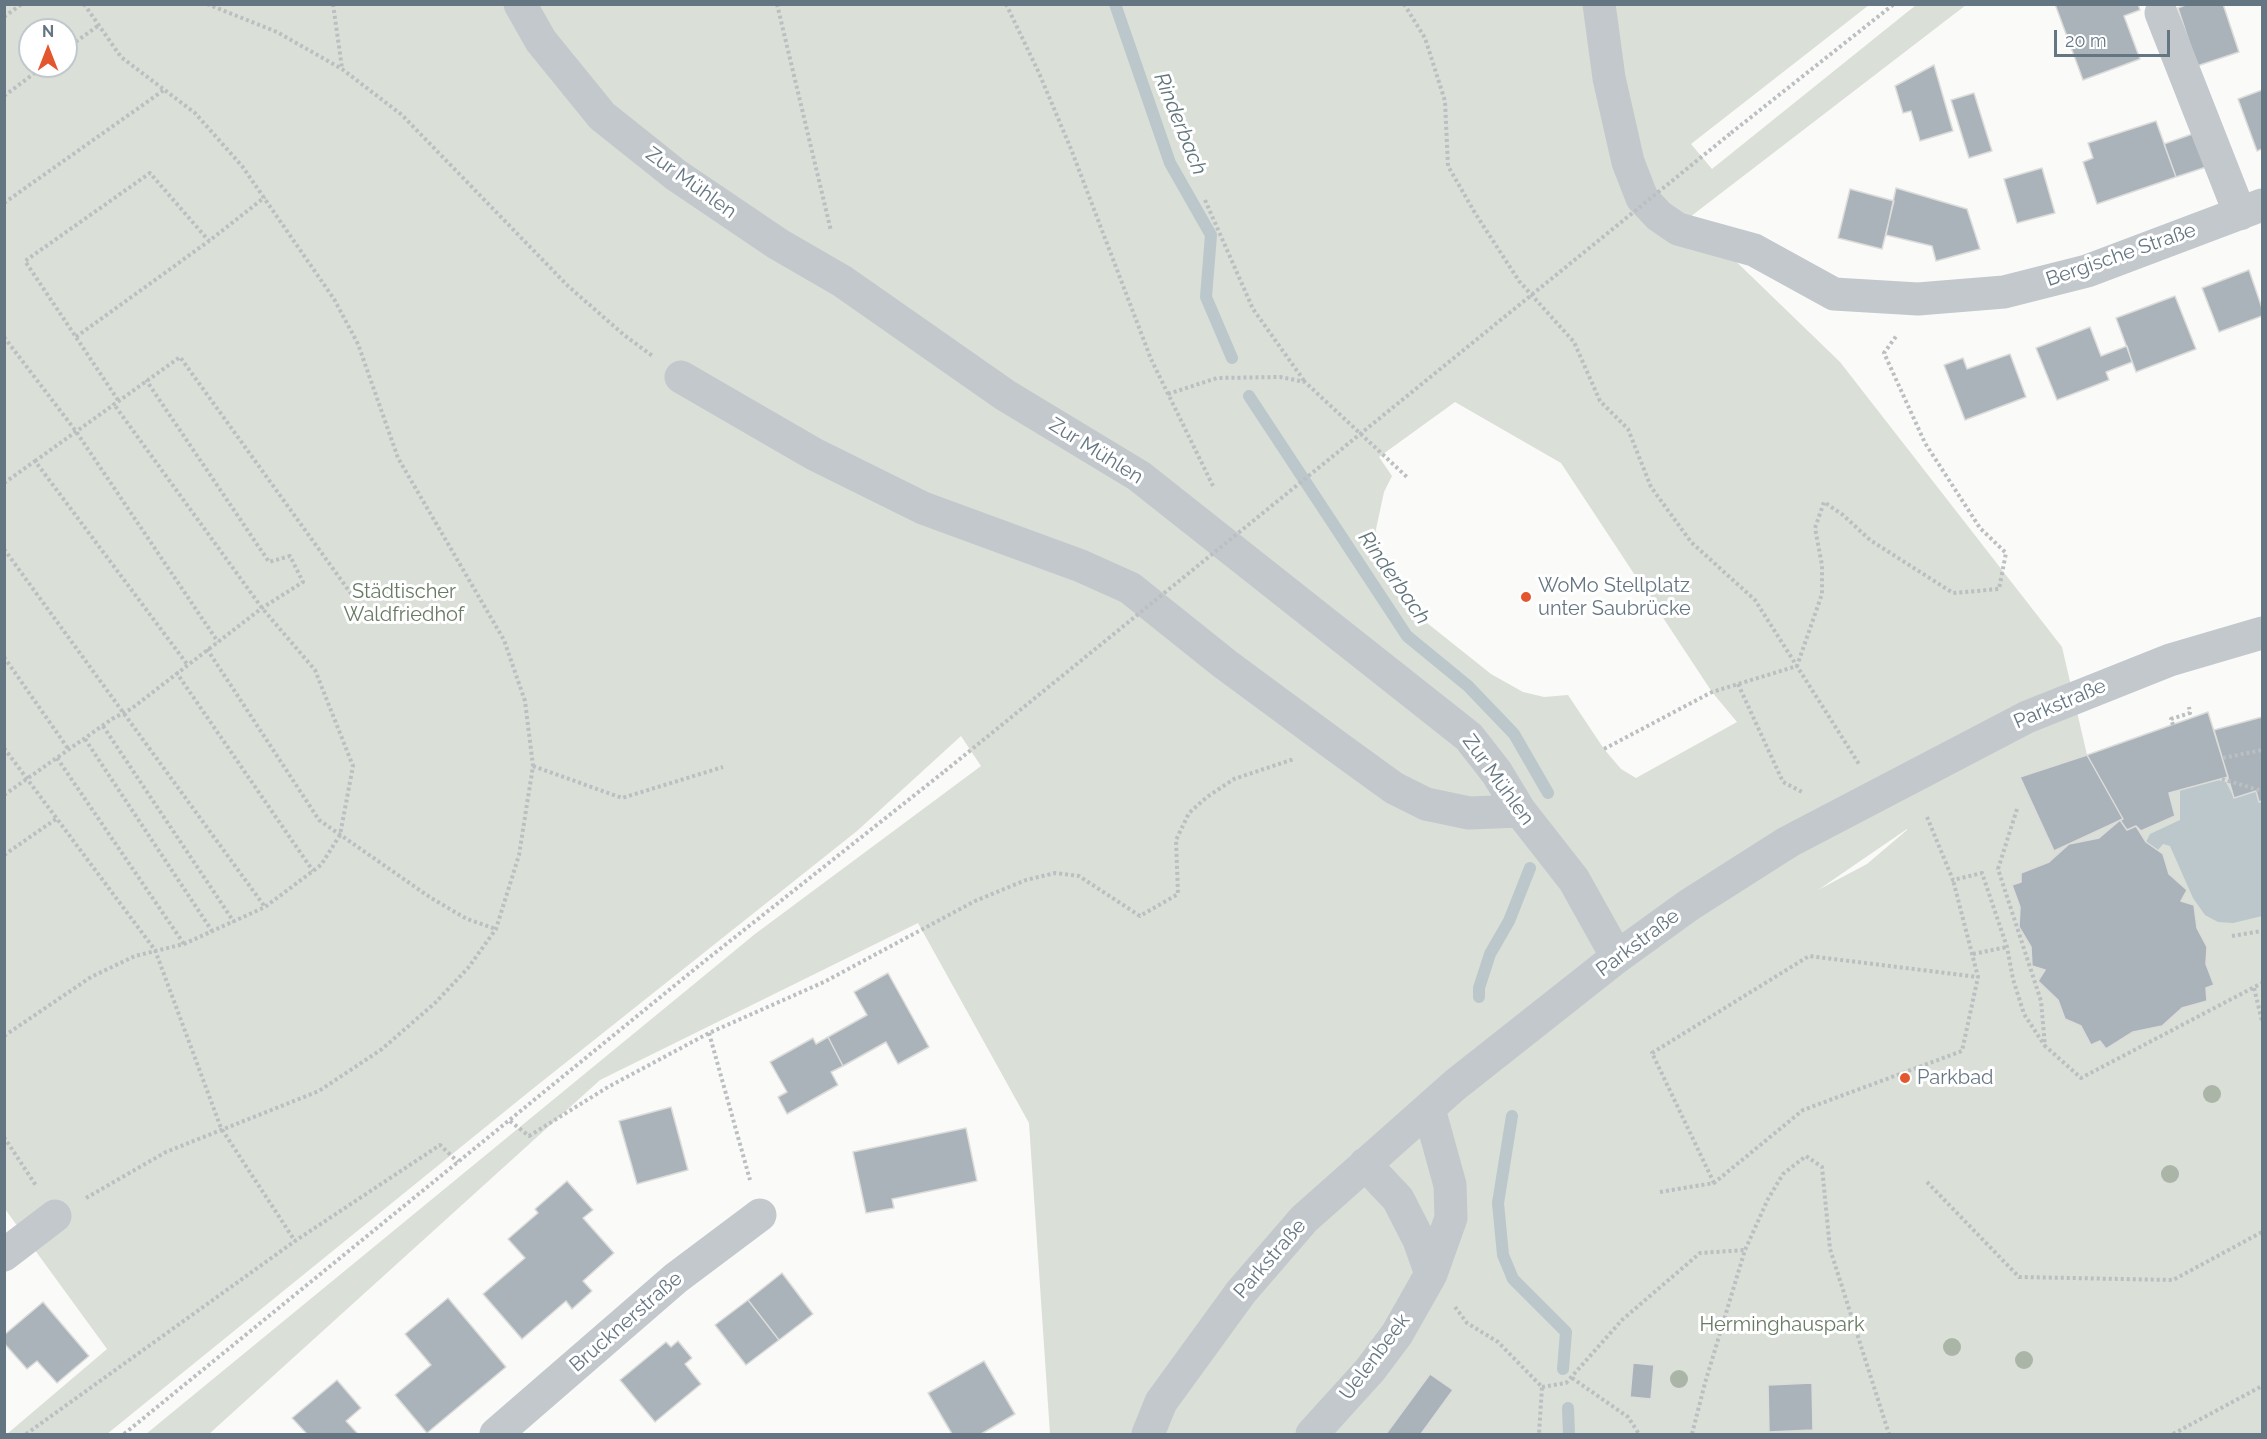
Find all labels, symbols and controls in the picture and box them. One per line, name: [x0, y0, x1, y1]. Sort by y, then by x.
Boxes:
north arrow: [18, 18, 78, 78]
scale bar: [2057, 18, 2172, 56]
text: N: [42, 22, 54, 41]
text: 20 m: [2065, 30, 2107, 51]
water label: Rinderbach: [1148, 69, 1212, 179]
street label: Zur Mühlen: [641, 142, 741, 224]
street label: Bergische Straße: [2043, 218, 2199, 292]
street label: Zur Mühlen: [1045, 413, 1147, 489]
water label: Rinderbach: [1353, 527, 1435, 629]
place label: WoMo Stellplatz unter Saubrücke: [1538, 574, 1691, 621]
park label: Städtischer Waldfriedhof: [344, 580, 464, 627]
marker: WoMo Stellplatz unter Saubrücke: [1519, 590, 1533, 604]
street label: Parkstraße: [2010, 674, 2110, 734]
street label: Zur Mühlen: [1457, 730, 1539, 830]
street label: Parkstraße: [1592, 904, 1684, 982]
place label: Parkbad: [1917, 1066, 1994, 1090]
marker: Parkbad: [1898, 1071, 1912, 1085]
street label: Parkstraße: [1229, 1214, 1311, 1304]
street label: Brucknerstraße: [565, 1267, 687, 1377]
street label: Uelenbeek: [1335, 1309, 1415, 1405]
park label: Herminghauspark: [1699, 1313, 1865, 1337]

